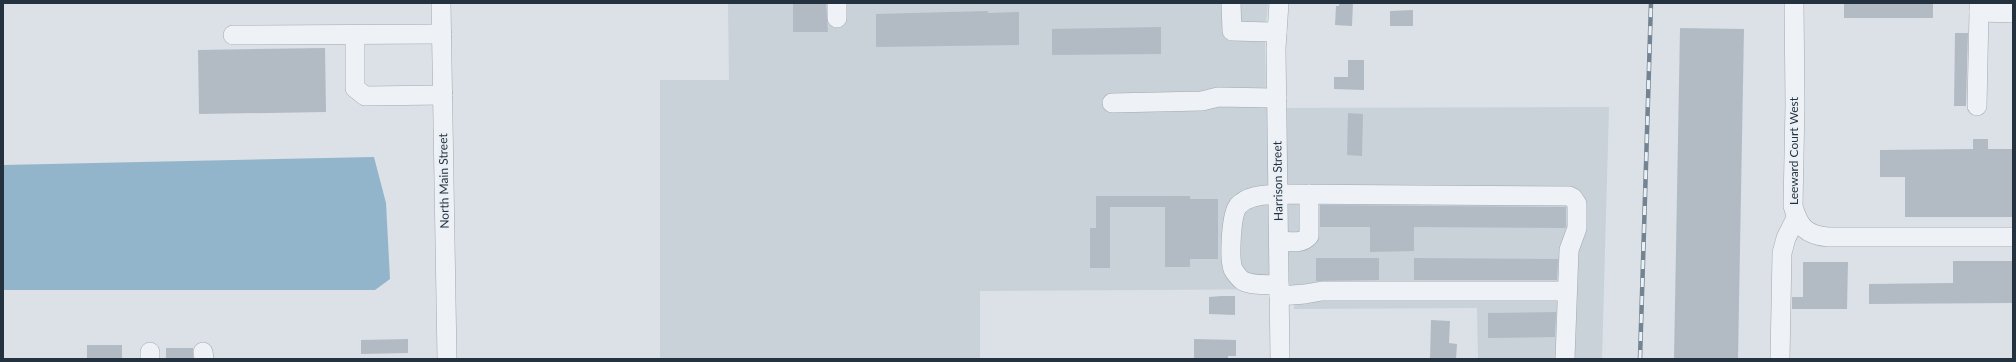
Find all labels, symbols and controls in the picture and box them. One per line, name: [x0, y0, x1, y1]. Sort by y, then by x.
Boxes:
street label: Leeward Court West: [1786, 96, 1801, 205]
street label: North Main Street: [435, 132, 452, 229]
street label: Harrison Street: [1269, 140, 1286, 221]

